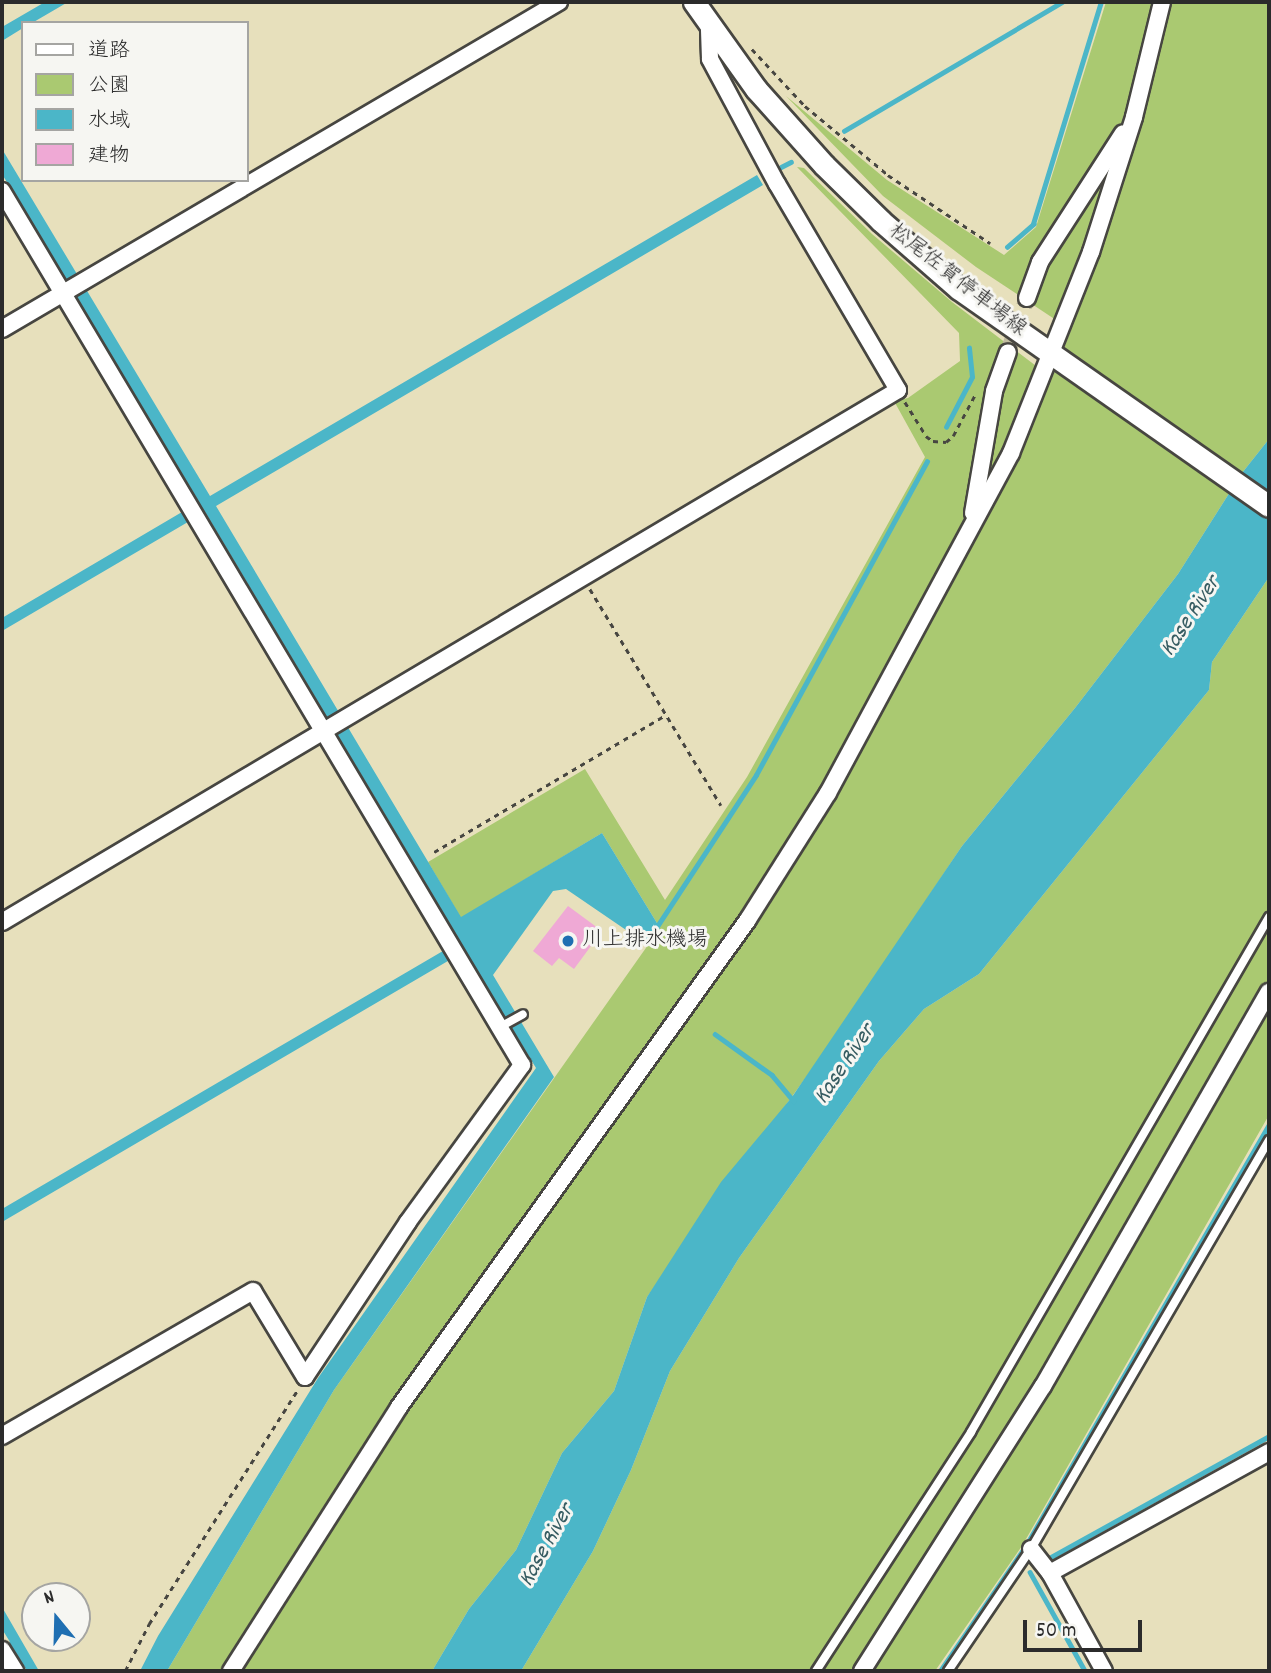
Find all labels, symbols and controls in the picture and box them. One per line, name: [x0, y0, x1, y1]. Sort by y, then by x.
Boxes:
legend: [21, 21, 248, 182]
text: 道路: [88, 37, 130, 67]
text: 公園: [88, 72, 130, 102]
text: 水域: [88, 107, 130, 137]
text: 建物: [88, 142, 130, 172]
street label: 松尾佐賀停車場線: [883, 219, 1031, 343]
water label: Kase River: [1156, 572, 1228, 662]
place label: 川上排水機場: [582, 928, 708, 954]
marker: 川上排水機場: [560, 933, 576, 949]
water label: Kase River: [809, 1020, 883, 1110]
water label: Kase River: [514, 1500, 582, 1592]
north arrow: [21, 1582, 91, 1652]
text: N: [41, 1584, 58, 1613]
scale bar: [1026, 1606, 1145, 1650]
text: 50 m: [1036, 1617, 1076, 1647]

